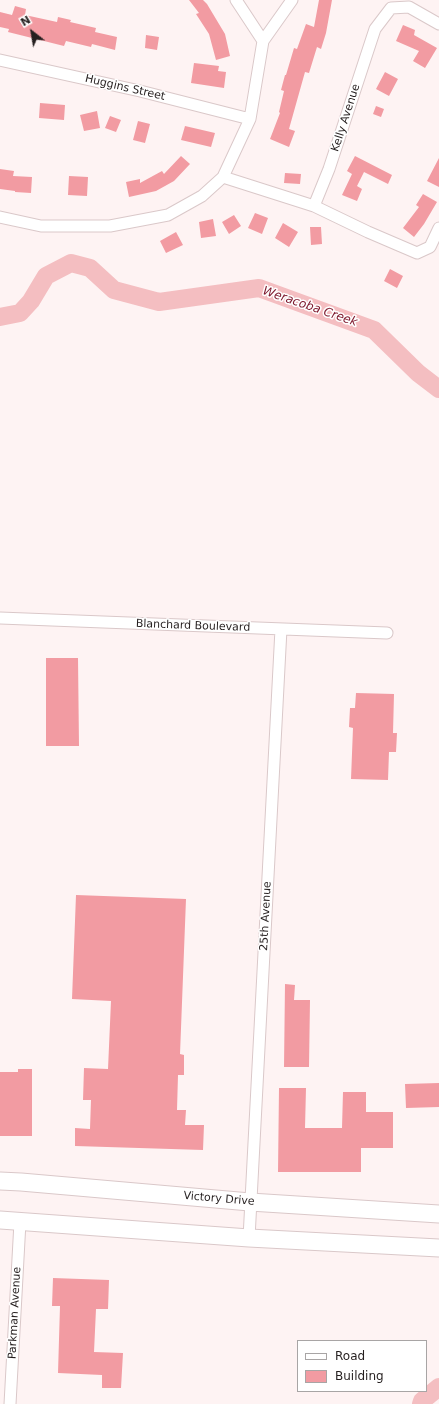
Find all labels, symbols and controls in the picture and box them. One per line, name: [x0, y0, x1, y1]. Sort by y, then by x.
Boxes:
north arrow: [12, 12, 52, 52]
text: N: [18, 13, 33, 29]
street label: Huggins Street: [84, 72, 166, 104]
street label: Kelly Avenue: [329, 82, 363, 154]
water label: Weracoba Creek: [261, 284, 359, 330]
street label: Blanchard Boulevard: [136, 617, 250, 635]
street label: 25th Avenue: [258, 881, 274, 951]
street label: Victory Drive: [183, 1189, 255, 1209]
street label: Parkman Avenue: [6, 1266, 24, 1360]
legend: [297, 1340, 427, 1392]
text: Road: [335, 1349, 365, 1363]
text: Building: [335, 1369, 384, 1383]

